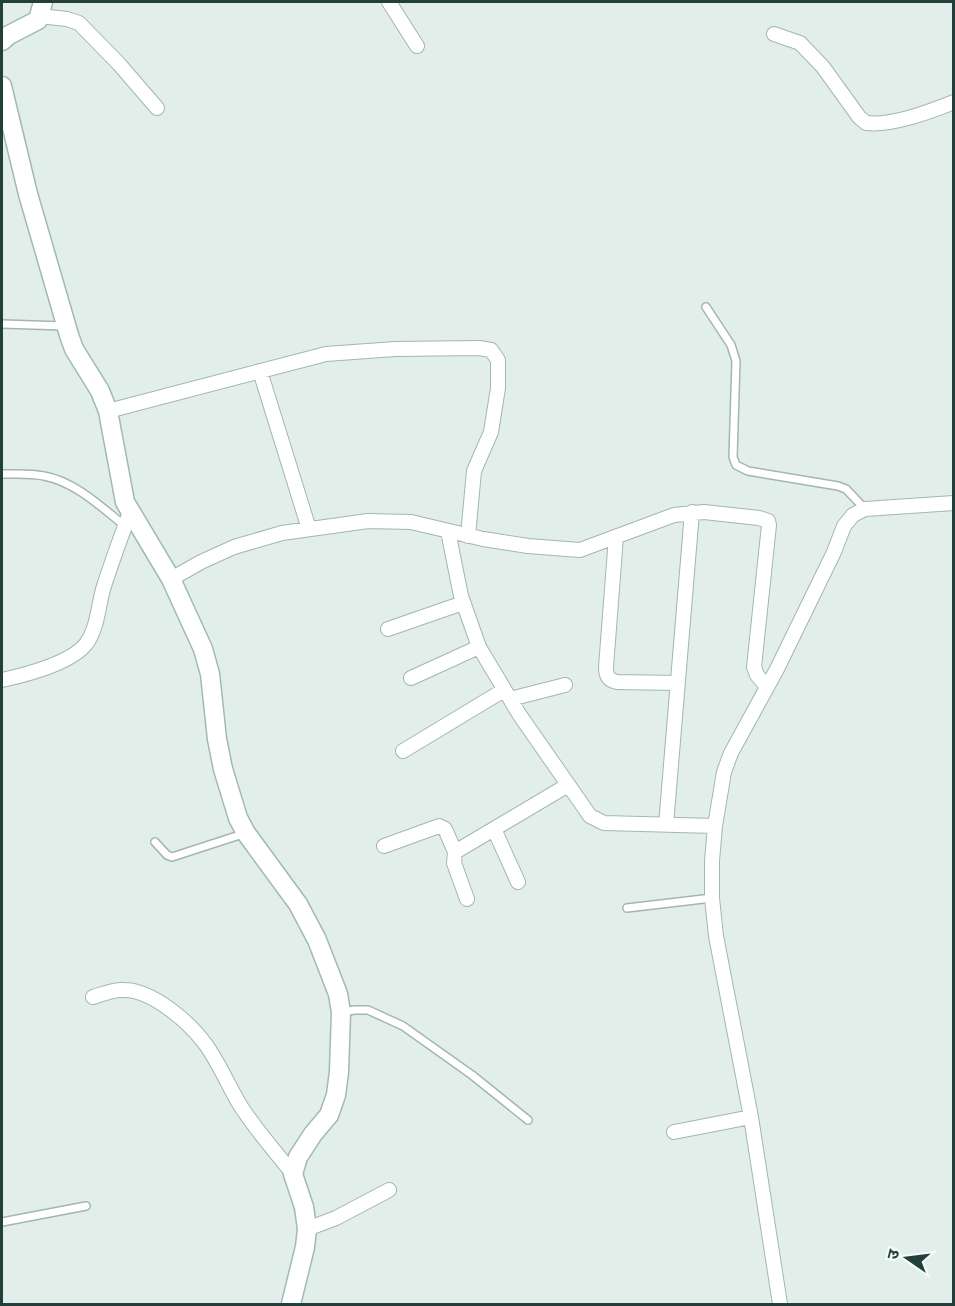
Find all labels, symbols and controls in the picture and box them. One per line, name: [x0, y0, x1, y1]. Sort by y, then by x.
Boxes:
north arrow: [877, 1228, 937, 1288]
text: उ: [880, 1246, 905, 1262]

